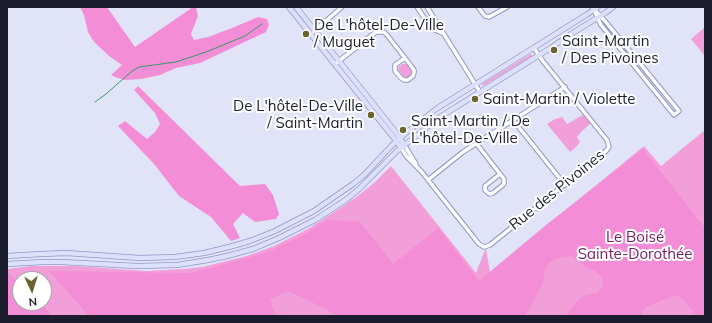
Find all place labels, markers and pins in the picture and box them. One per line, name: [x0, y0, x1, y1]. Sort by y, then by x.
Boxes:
place label: De L'hôtel-De-Ville / Muguet: [314, 16, 444, 51]
marker: De L'hôtel-De-Ville / Muguet: [301, 29, 311, 39]
place label: Saint-Martin / Des Pivoines: [562, 32, 659, 67]
marker: Saint-Martin / Des Pivoines: [549, 45, 559, 55]
place label: Saint-Martin / Violette: [483, 90, 635, 108]
marker: Saint-Martin / Violette: [470, 94, 480, 104]
place label: De L'hôtel-De-Ville / Saint-Martin: [233, 97, 363, 132]
marker: De L'hôtel-De-Ville / Saint-Martin: [366, 110, 376, 120]
place label: Saint-Martin / De L'hôtel-De-Ville: [411, 112, 530, 147]
marker: Saint-Martin / De L'hôtel-De-Ville: [398, 125, 408, 135]

